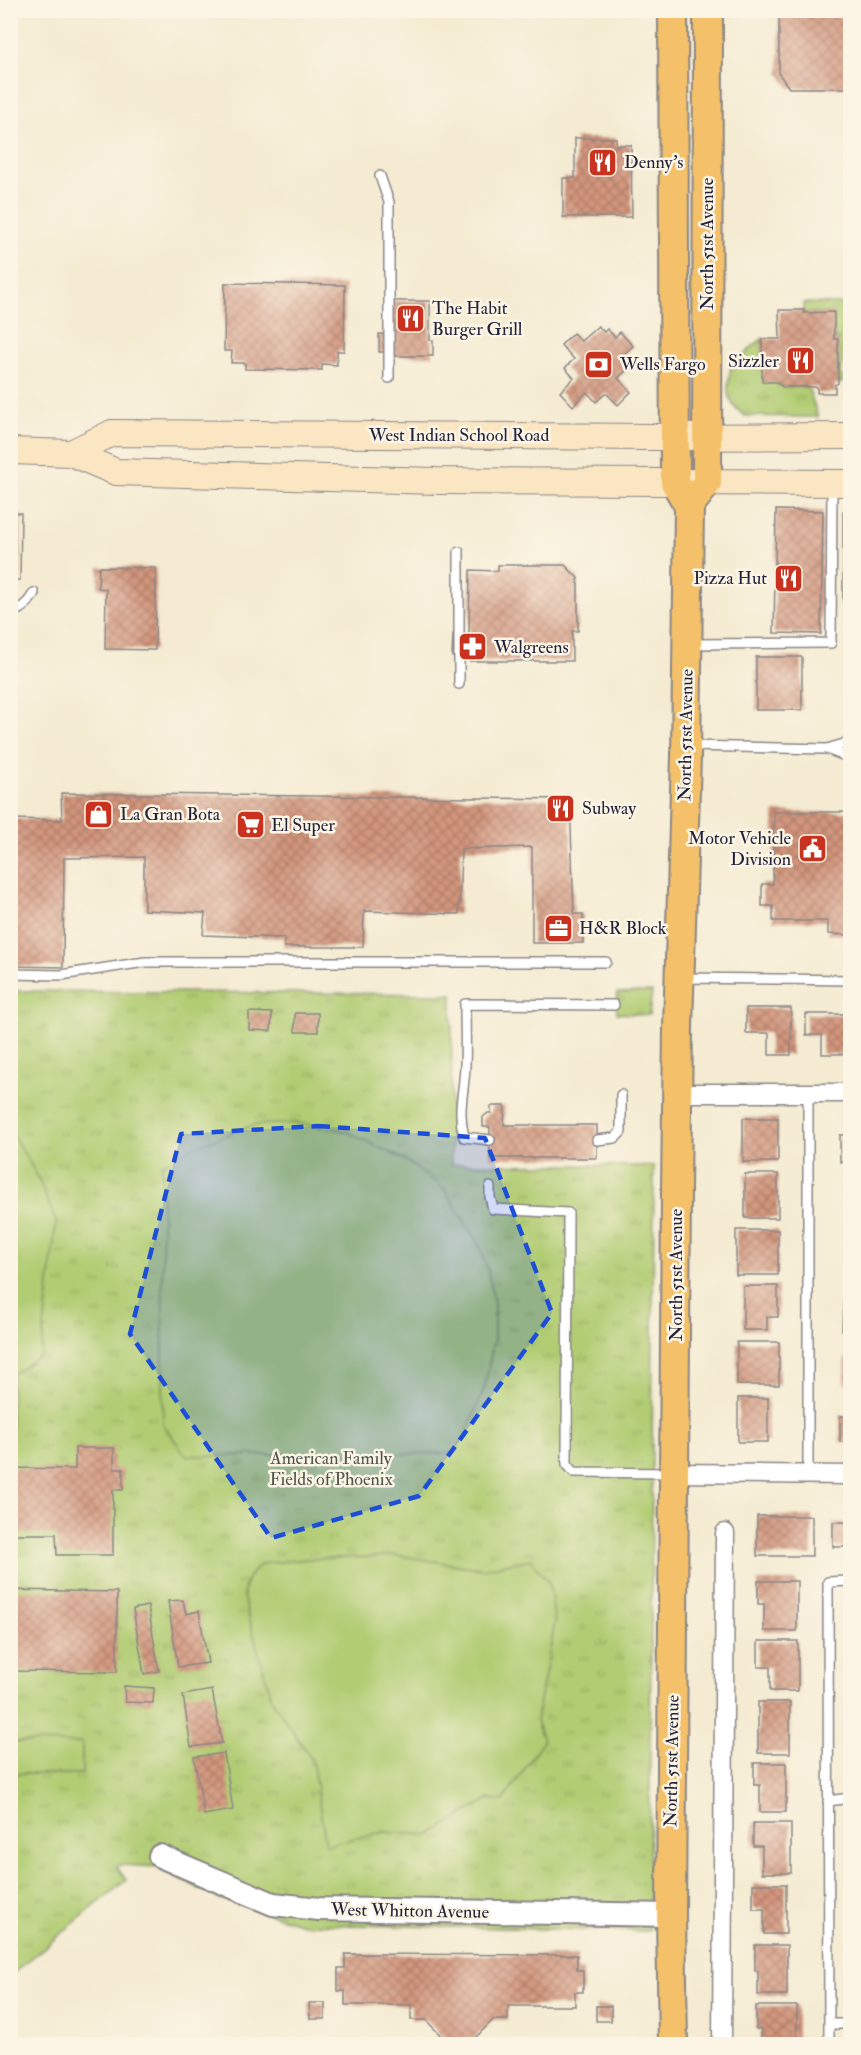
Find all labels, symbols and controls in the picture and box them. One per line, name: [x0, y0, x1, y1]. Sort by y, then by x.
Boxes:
restaurant icon: Denny's: [587, 146, 619, 178]
place label: Denny's: [624, 151, 683, 174]
street label: North 51st Avenue: [696, 177, 719, 310]
place label: The Habit Burger Grill: [432, 297, 523, 341]
restaurant icon: The Habit Burger Grill: [395, 302, 427, 334]
restaurant icon: Sizzler: [784, 345, 816, 377]
bank icon: Wells Fargo: [583, 348, 615, 380]
place label: Sizzler: [728, 350, 779, 373]
place label: Wells Fargo: [619, 353, 706, 376]
street label: West Indian School Road: [368, 424, 549, 447]
restaurant icon: Pizza Hut: [772, 562, 804, 594]
place label: Pizza Hut: [693, 567, 767, 590]
pharmacy icon: Walgreens: [457, 631, 489, 663]
place label: Walgreens: [493, 636, 569, 659]
street label: North 51st Avenue: [673, 668, 699, 801]
restaurant icon: Subway: [545, 792, 577, 824]
place label: Subway: [582, 797, 637, 820]
shop icon: La Gran Bota: [83, 798, 115, 830]
place label: La Gran Bota: [120, 803, 221, 826]
supermarket icon: El Super: [234, 809, 266, 841]
place label: El Super: [271, 814, 335, 837]
place label: Motor Vehicle Division: [688, 827, 791, 871]
public building icon: Motor Vehicle Division: [796, 832, 828, 864]
office icon: H&R Block: [542, 912, 574, 944]
place label: H&R Block: [579, 917, 667, 940]
street label: North 51st Avenue: [665, 1208, 688, 1341]
park label: American Family Fields of Phoenix: [269, 1447, 393, 1491]
street label: North 51st Avenue: [659, 1694, 685, 1827]
street label: West Whitton Avenue: [330, 1898, 490, 1924]

